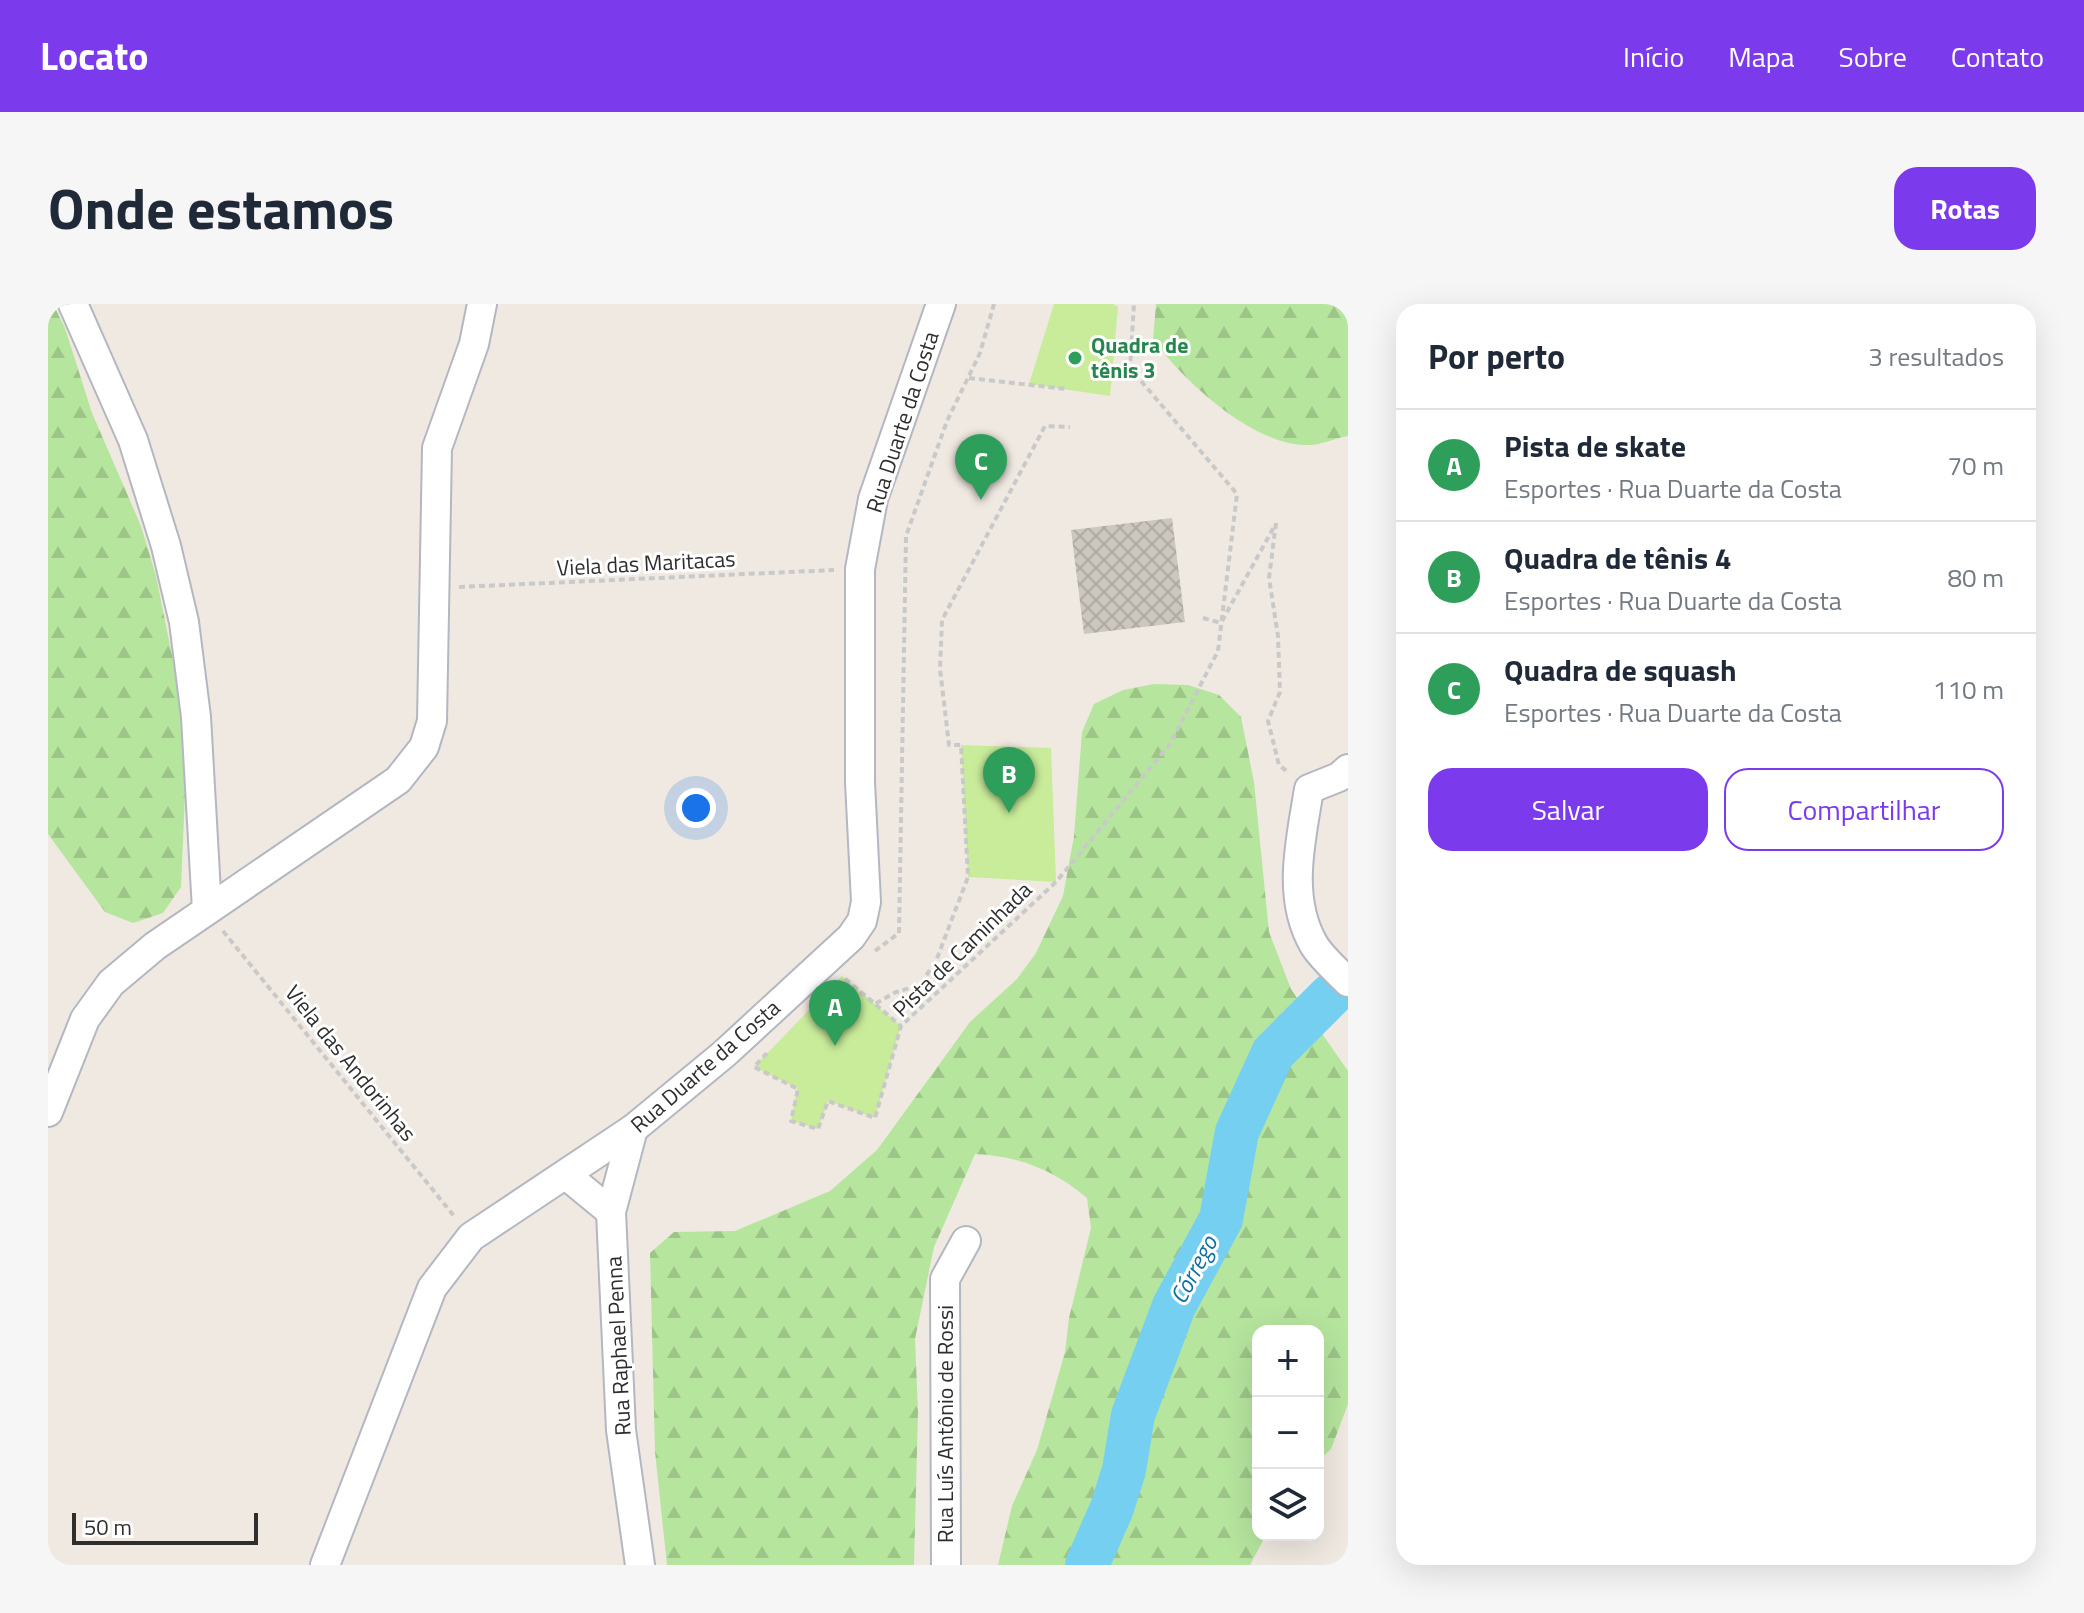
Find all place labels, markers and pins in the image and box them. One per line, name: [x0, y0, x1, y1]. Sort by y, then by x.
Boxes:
place label: Quadra de tênis 3: [1091, 328, 1188, 387]
marker: Quadra de tênis 3: [1066, 349, 1084, 367]
pin: C: [955, 434, 1007, 500]
pin: B: [983, 747, 1035, 813]
pin: A: [809, 980, 861, 1046]

